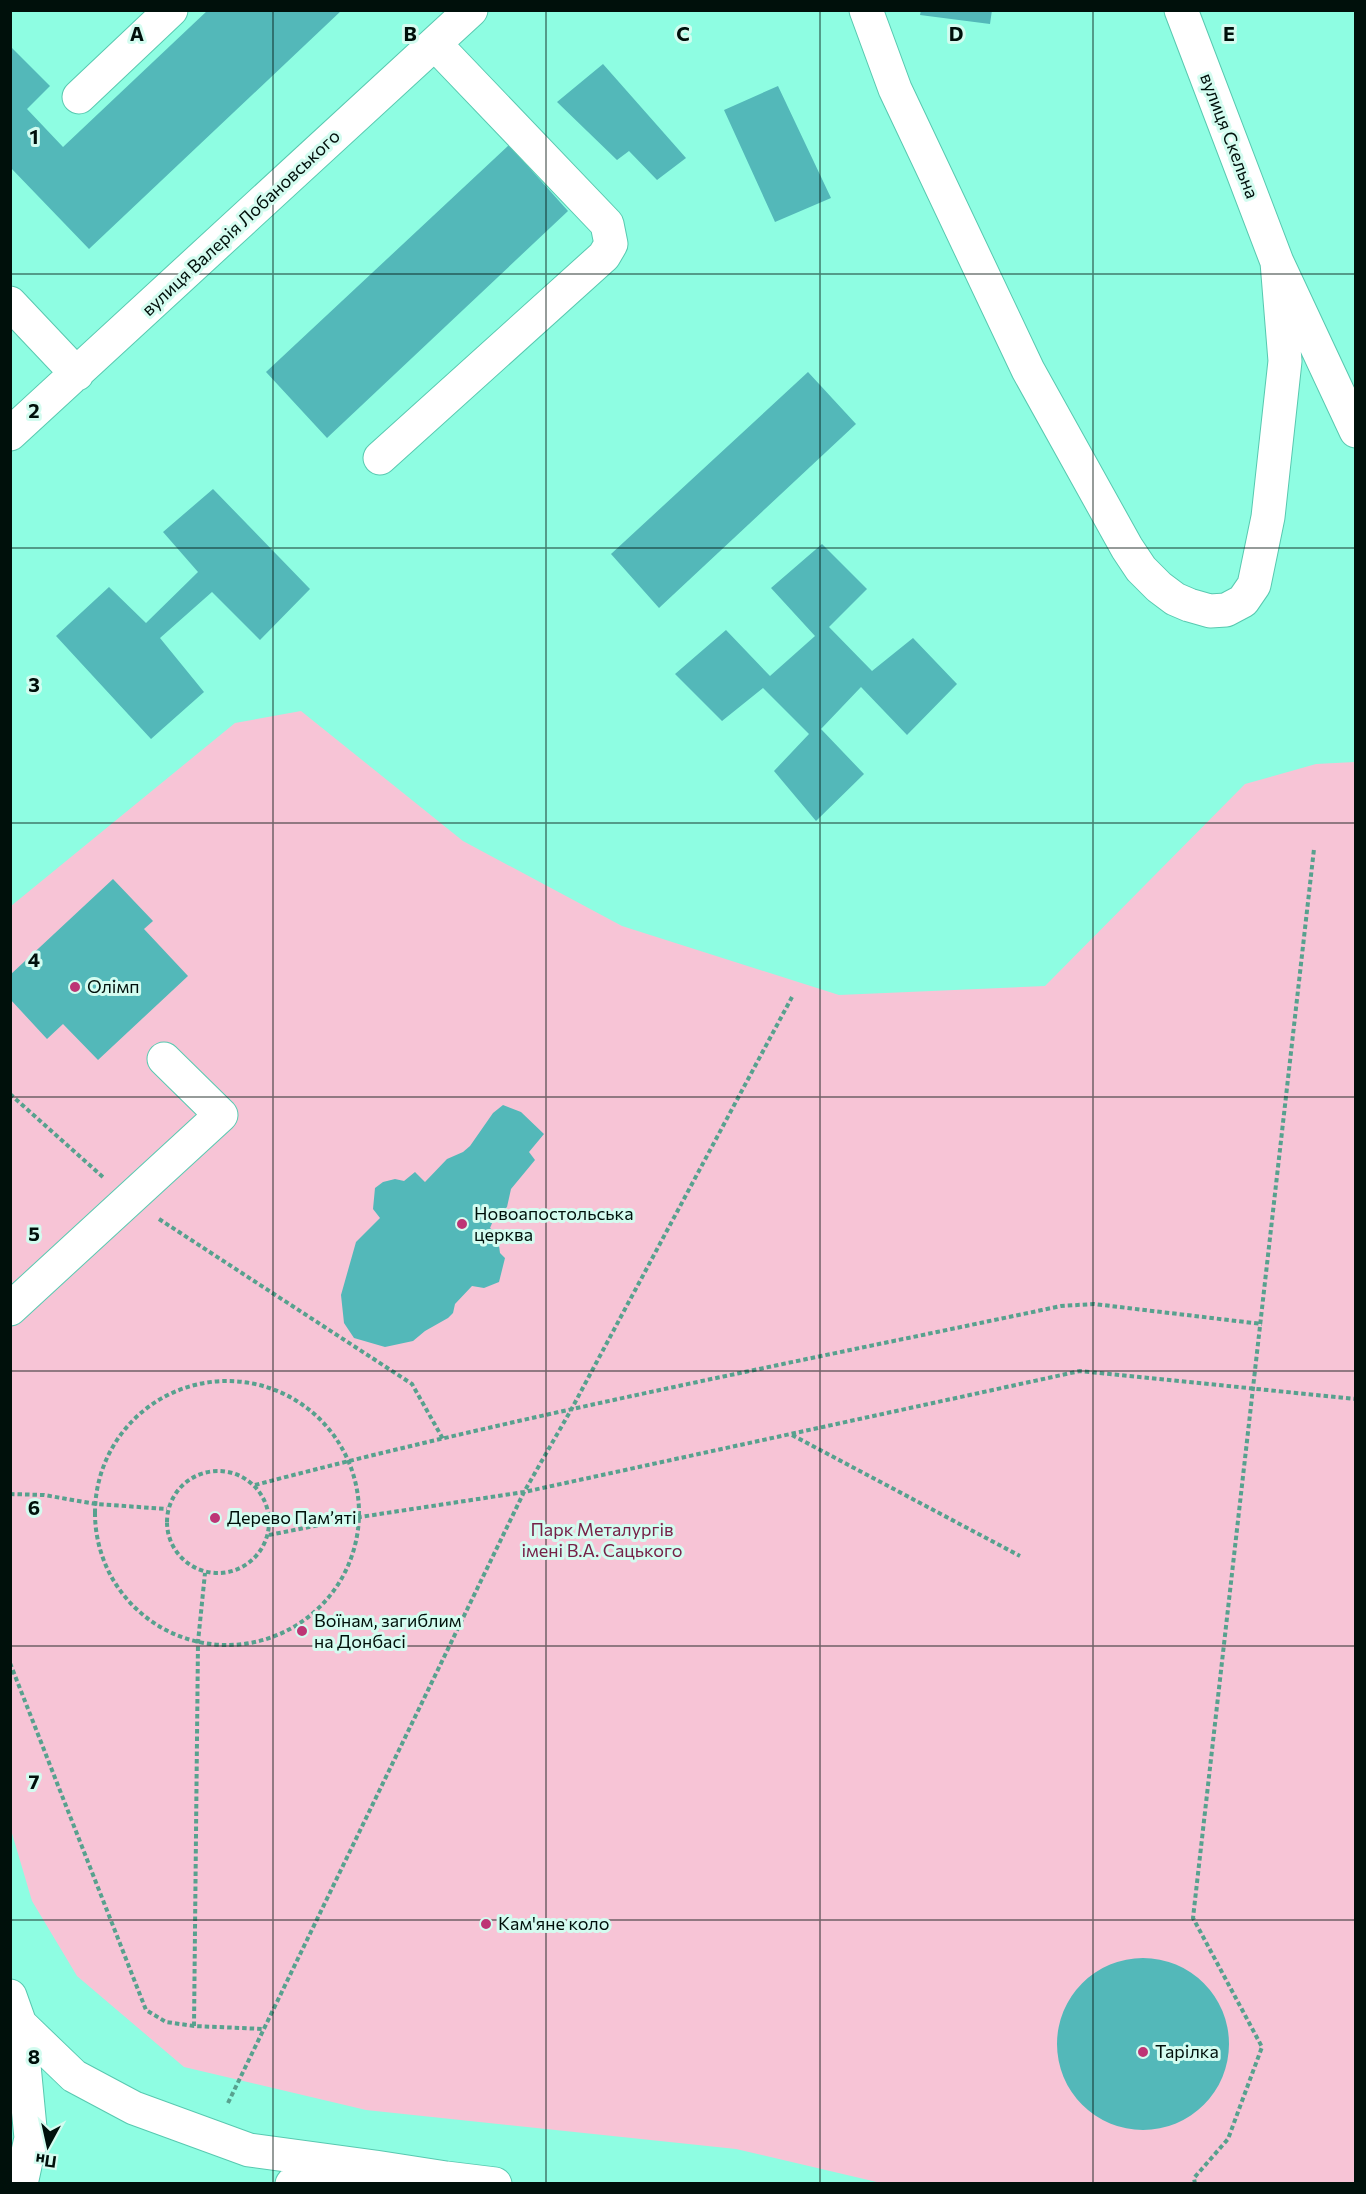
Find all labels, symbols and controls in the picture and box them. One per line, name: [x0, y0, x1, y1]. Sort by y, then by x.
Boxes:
text: A: [130, 21, 144, 45]
text: B: [403, 21, 417, 45]
text: C: [676, 21, 690, 45]
text: D: [949, 21, 963, 45]
text: E: [1223, 21, 1235, 45]
street label: вулиця Скельна: [1196, 70, 1264, 201]
text: 1: [29, 124, 39, 148]
street label: вулиця Валерія Лобановського: [137, 125, 344, 320]
text: 2: [28, 398, 40, 422]
text: 3: [28, 672, 40, 696]
text: 4: [28, 947, 40, 971]
place label: Олімп: [87, 975, 140, 997]
marker: Олімп: [68, 980, 82, 994]
place label: Новоапостольська церква: [474, 1202, 634, 1245]
marker: Новоапостольська церква: [455, 1217, 469, 1231]
text: 5: [28, 1221, 40, 1245]
text: 6: [28, 1495, 40, 1519]
place label: Дерево Пам’яті: [227, 1506, 357, 1528]
marker: Дерево Пам’яті: [208, 1511, 222, 1525]
park label: Парк Металургів імені В.А. Сацького: [521, 1518, 683, 1561]
place label: Воїнам, загиблим на Донбасі: [314, 1609, 462, 1652]
marker: Воїнам, загиблим на Донбасі: [295, 1624, 309, 1638]
text: 7: [29, 1769, 40, 1793]
place label: Кам'яне коло: [498, 1912, 610, 1934]
marker: Кам'яне коло: [479, 1917, 493, 1931]
place label: Тарілка: [1155, 2040, 1219, 2062]
text: 8: [28, 2044, 40, 2068]
marker: Тарілка: [1136, 2045, 1150, 2059]
north arrow: [18, 2116, 78, 2176]
text: Пн: [34, 2150, 58, 2172]

